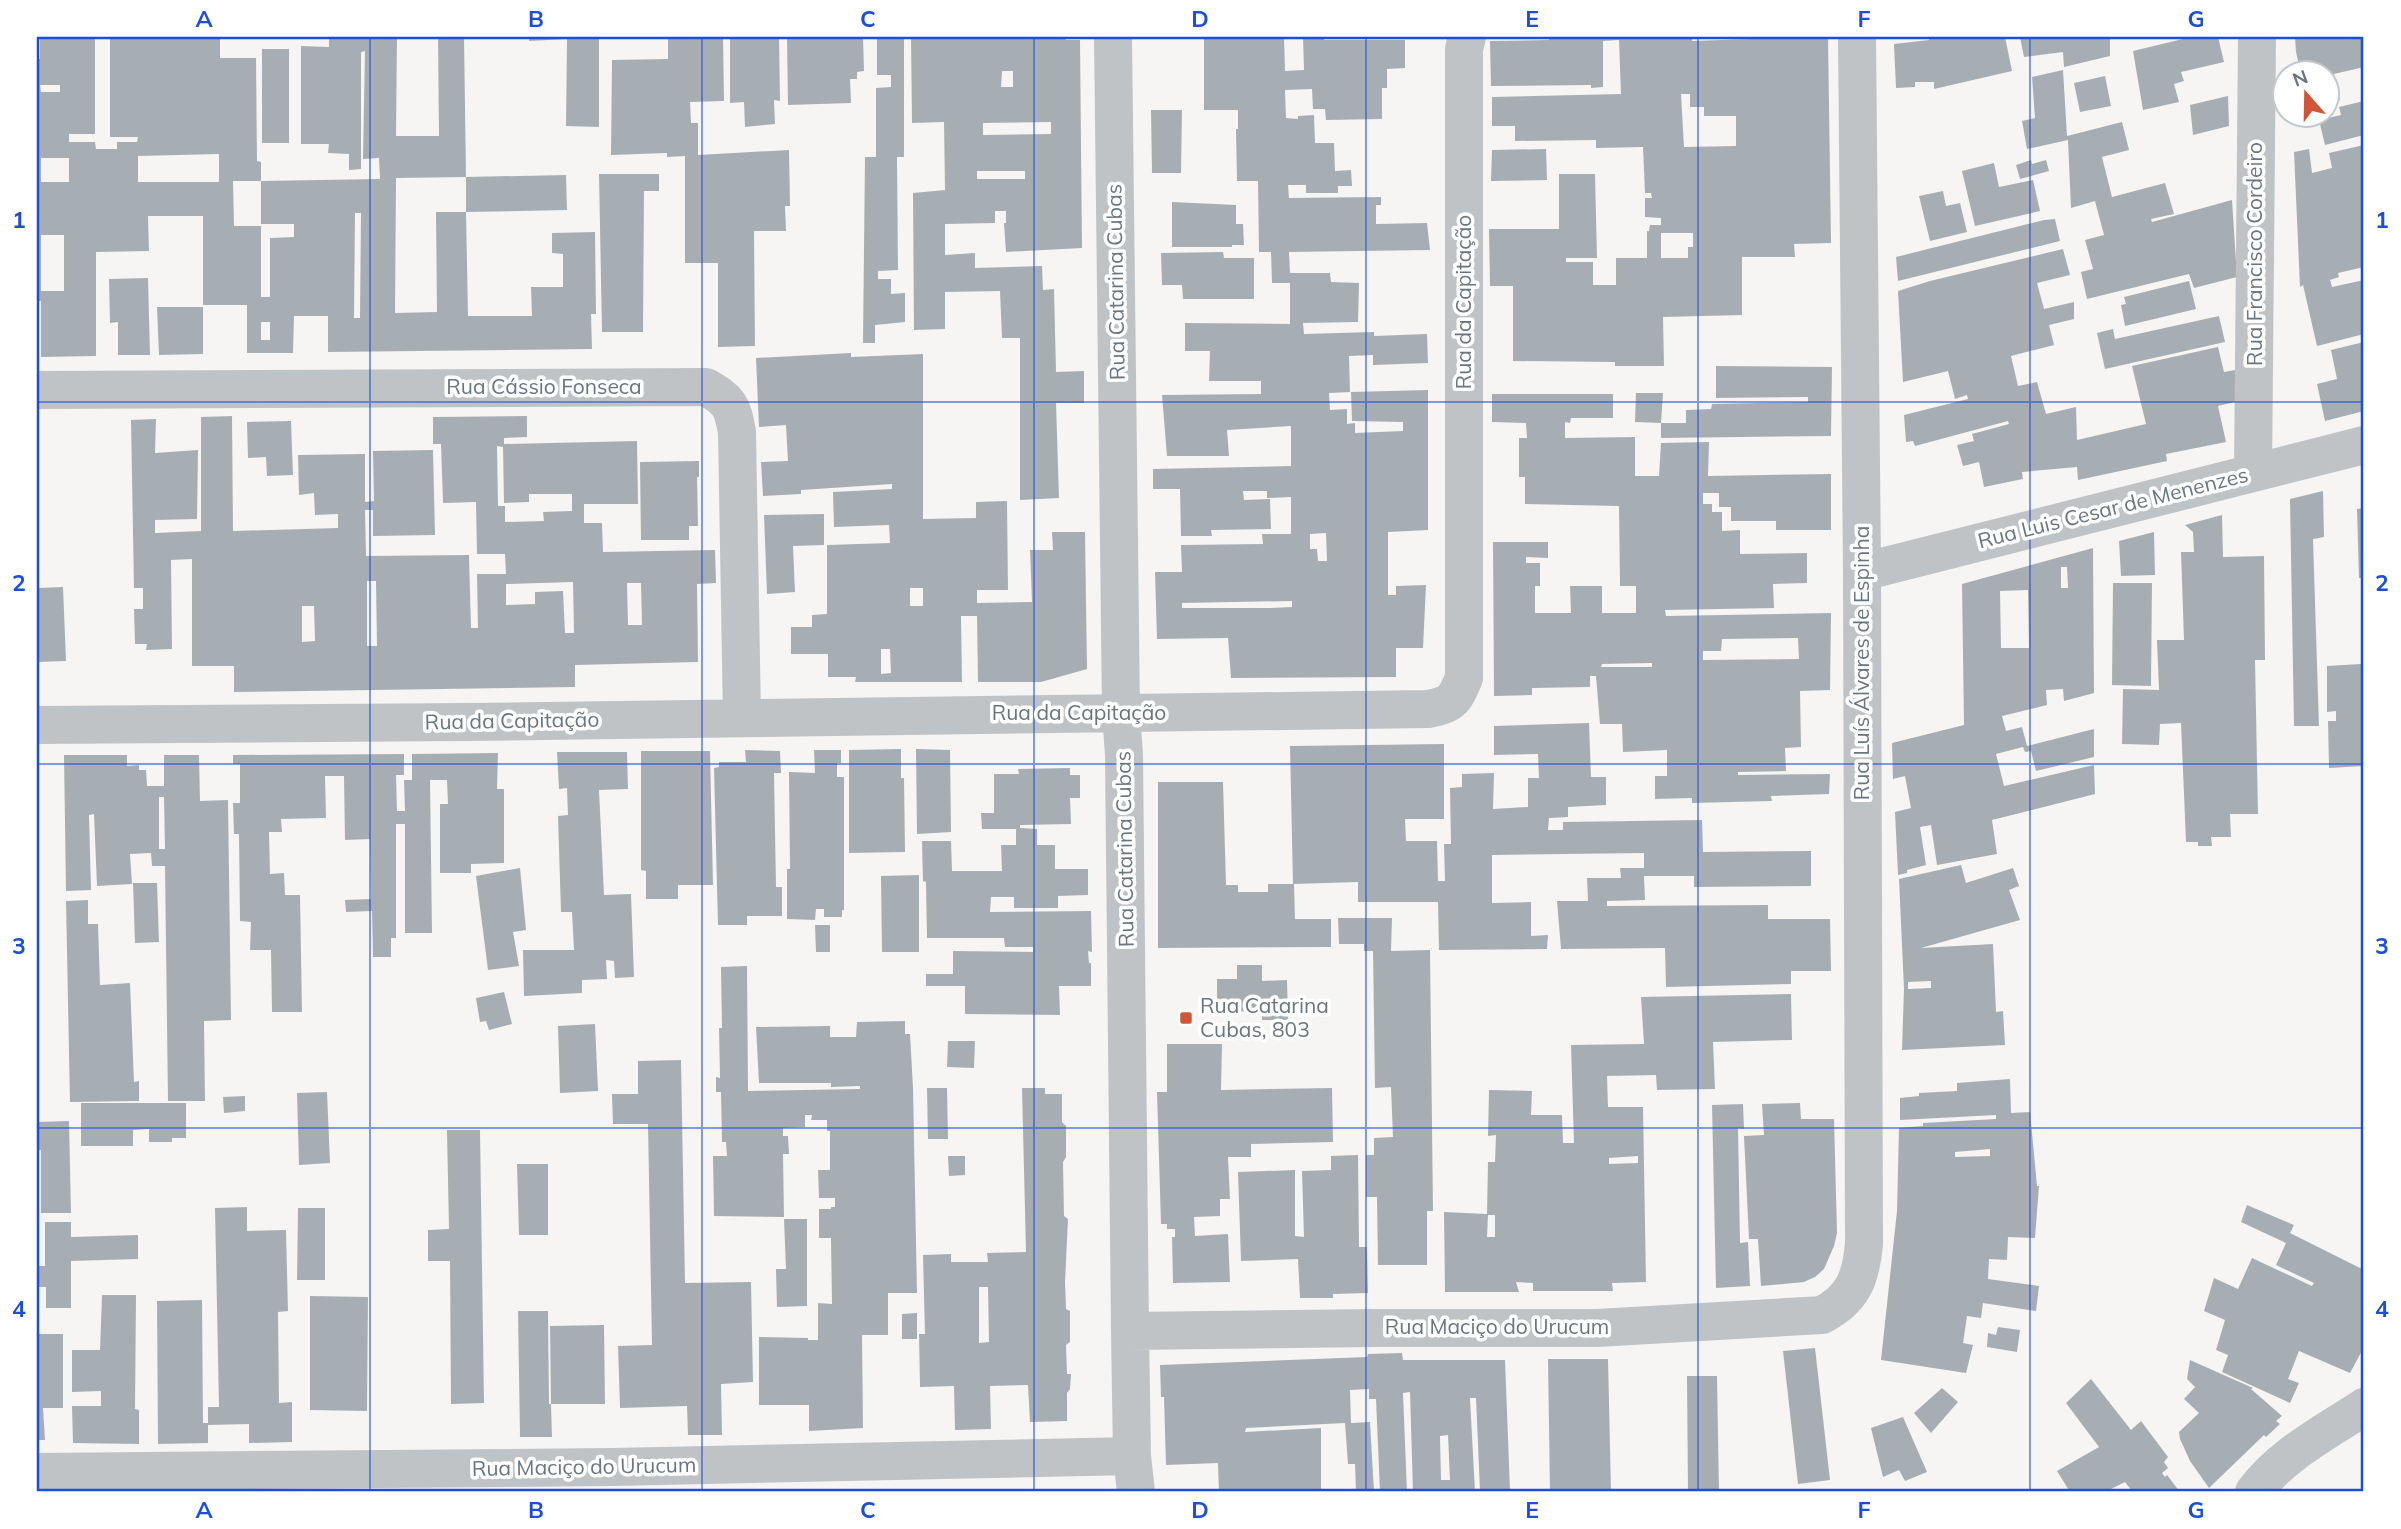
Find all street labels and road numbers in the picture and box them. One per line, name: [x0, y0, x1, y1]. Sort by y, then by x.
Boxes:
street label: Rua Francisco Cordeiro: [2241, 142, 2267, 366]
street label: Rua Catarina Cubas: [1100, 184, 1130, 380]
street label: Rua da Capitação: [1450, 215, 1476, 389]
street label: Rua Cássio Fonseca: [446, 373, 642, 399]
street label: Rua Luis Cesar de Menenzes: [1975, 461, 2251, 553]
street label: Rua Luís Álvares de Espinha: [1848, 526, 1874, 800]
street label: Rua da Capitação: [992, 699, 1166, 725]
street label: Rua da Capitação: [424, 705, 599, 735]
street label: Rua Catarina Cubas: [1109, 751, 1139, 947]
street label: Rua Maciço do Urucum: [1385, 1313, 1609, 1339]
street label: Rua Maciço do Urucum: [472, 1451, 696, 1481]

